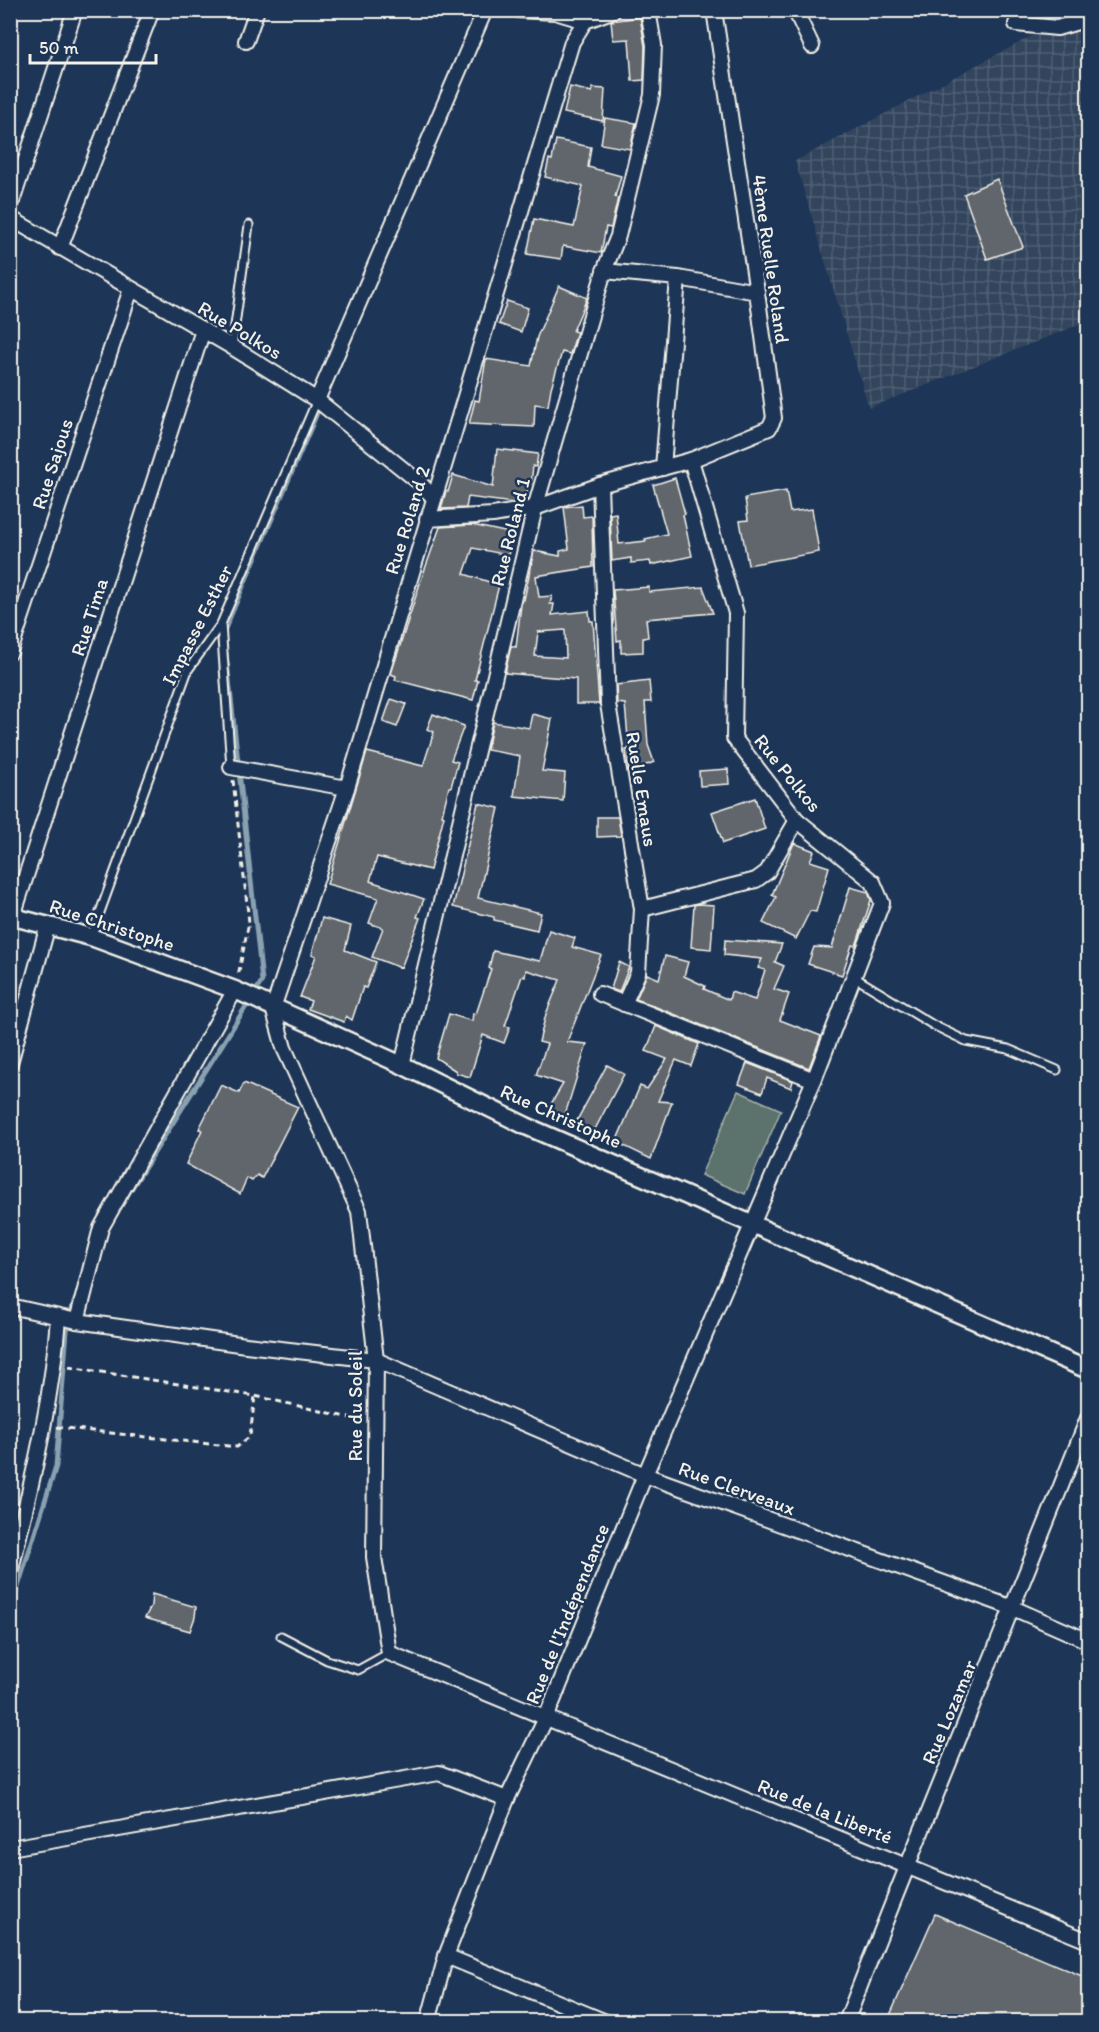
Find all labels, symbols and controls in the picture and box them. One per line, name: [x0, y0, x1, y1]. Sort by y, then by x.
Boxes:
scale bar: [30, 27, 156, 65]
text: 50 m: [39, 37, 79, 59]
street label: 4ème Ruelle Roland: [747, 173, 795, 345]
street label: Rue Polkos: [194, 296, 286, 364]
street label: Rue Sajous: [26, 416, 78, 512]
street label: Rue Roland 2: [379, 462, 435, 577]
street label: Rue Roland 1: [485, 475, 535, 589]
street label: Impasse Esther: [156, 560, 238, 689]
street label: Rue Tima: [65, 574, 113, 659]
street label: Rue Polkos: [749, 729, 827, 817]
street label: Ruelle Emaus: [621, 730, 663, 848]
street label: Rue Christophe: [46, 893, 178, 957]
street label: Rue Christophe: [497, 1079, 625, 1153]
street label: Rue du Soleil: [343, 1350, 367, 1462]
street label: Rue Clerveaux: [675, 1456, 799, 1520]
street label: Rue de l'Indépendance: [520, 1520, 614, 1708]
street label: Rue Lozamar: [916, 1656, 982, 1768]
street label: Rue de la Liberté: [754, 1773, 896, 1849]

